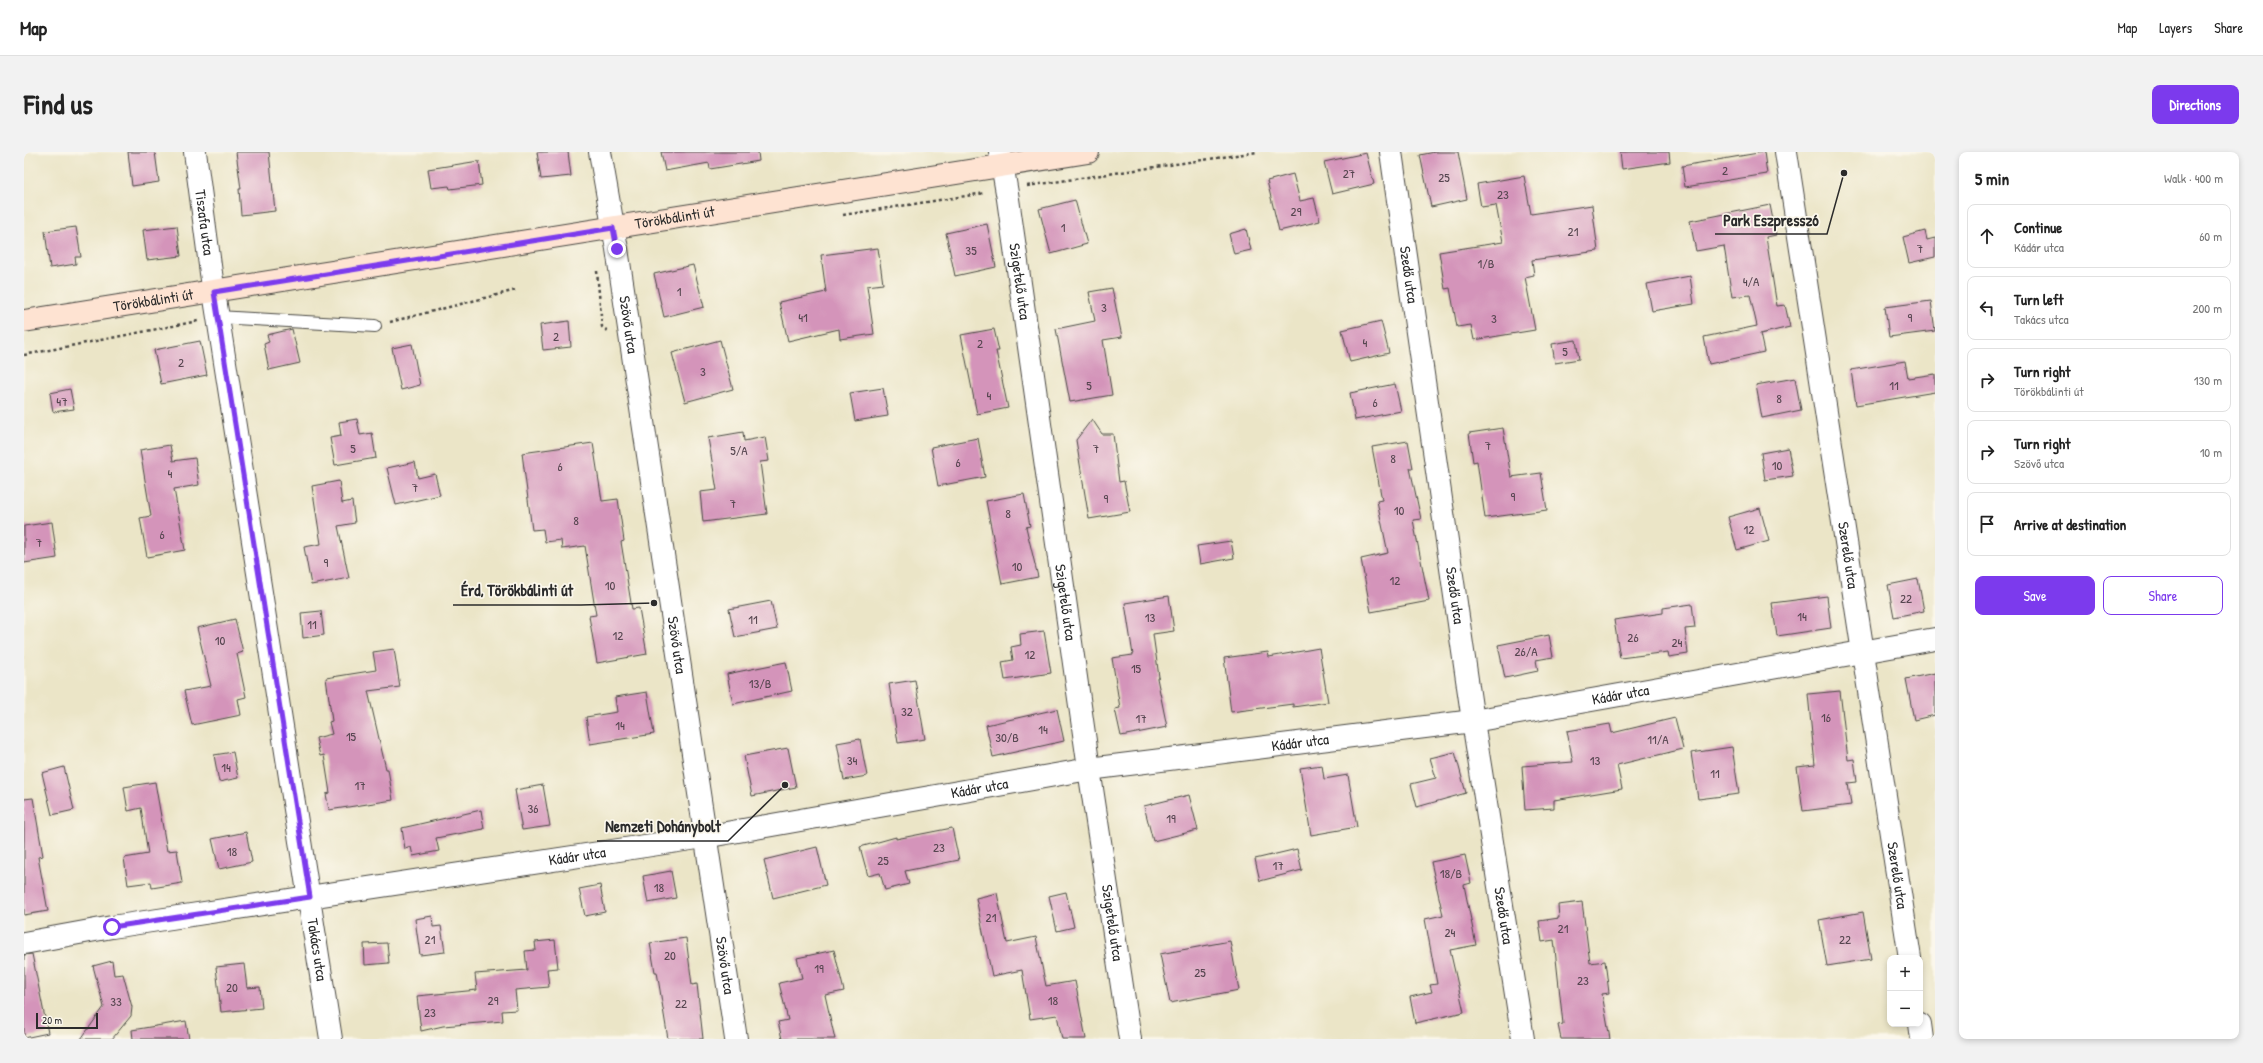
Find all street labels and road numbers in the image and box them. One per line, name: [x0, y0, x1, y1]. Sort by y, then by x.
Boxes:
street label: Tiszafa utca: [190, 188, 220, 257]
street label: Törökbálinti út: [633, 200, 717, 234]
street label: Szigetelő utca: [1004, 242, 1036, 321]
street label: Szedő utca: [1395, 245, 1424, 305]
street label: Törökbálinti út: [112, 283, 196, 317]
street label: Szövő utca: [614, 294, 644, 355]
street label: Szerelő utca: [1833, 520, 1864, 590]
street label: Szigetelő utca: [1050, 563, 1082, 642]
street label: Szedő utca: [1441, 565, 1470, 625]
street label: Szövő utca: [662, 615, 692, 675]
street label: Kádár utca: [1590, 679, 1651, 710]
street label: Kádár utca: [1270, 728, 1330, 756]
street label: Kádár utca: [949, 772, 1010, 803]
street label: Szerelő utca: [1882, 840, 1913, 910]
street label: Kádár utca: [547, 841, 607, 870]
street label: Szigetelő utca: [1097, 883, 1129, 962]
street label: Szedő utca: [1489, 886, 1519, 946]
street label: Takács utca: [302, 917, 333, 982]
street label: Szövő utca: [711, 935, 740, 996]

